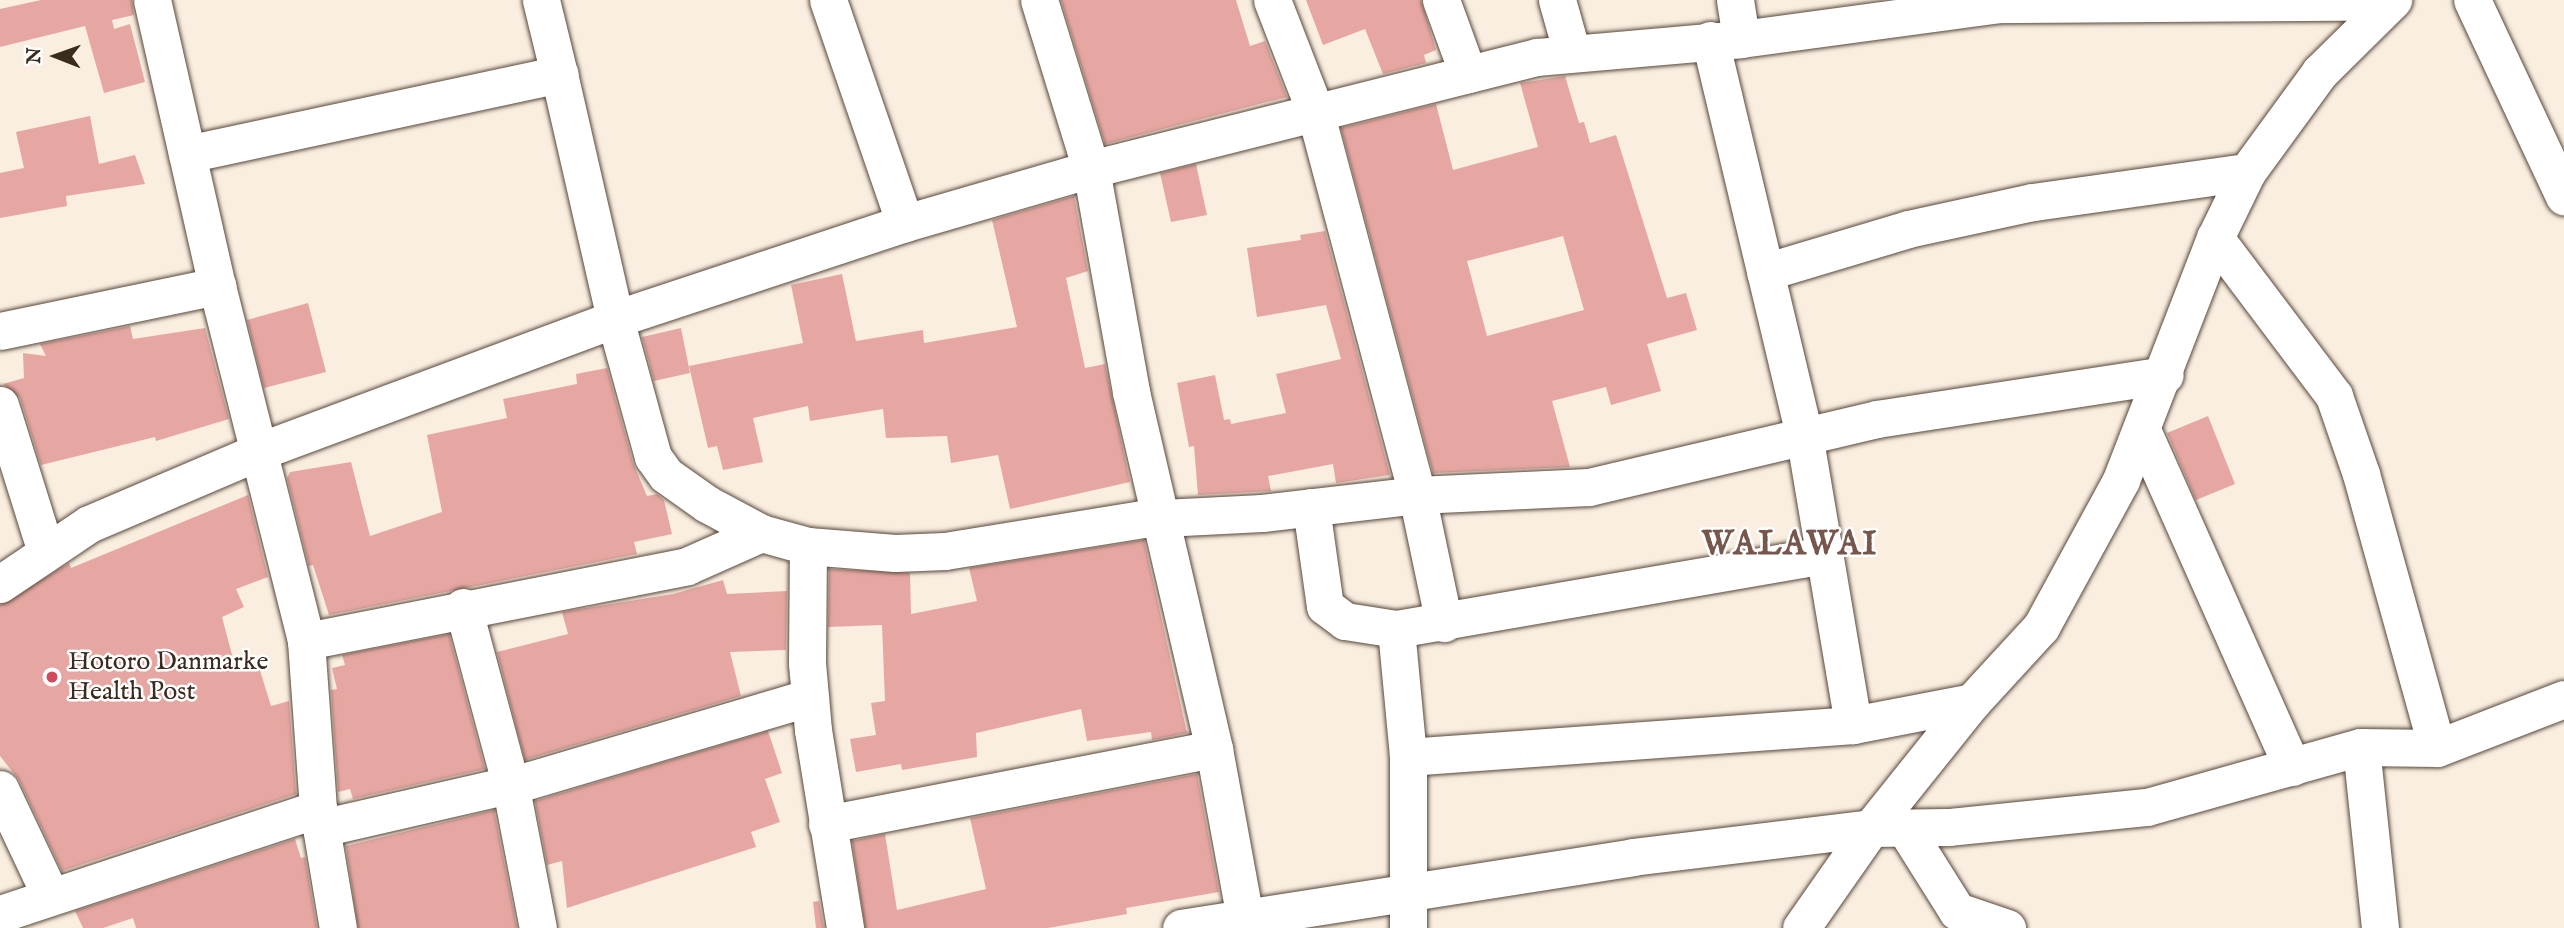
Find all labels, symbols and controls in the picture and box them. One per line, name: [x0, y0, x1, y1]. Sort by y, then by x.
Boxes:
north arrow: [21, 21, 91, 91]
text: N: [23, 47, 47, 64]
district label: WALAWAI: [1702, 526, 1878, 566]
place label: Hotoro Danmarke Health Post: [68, 646, 268, 708]
marker: Hotoro Danmarke Health Post: [42, 667, 62, 687]

